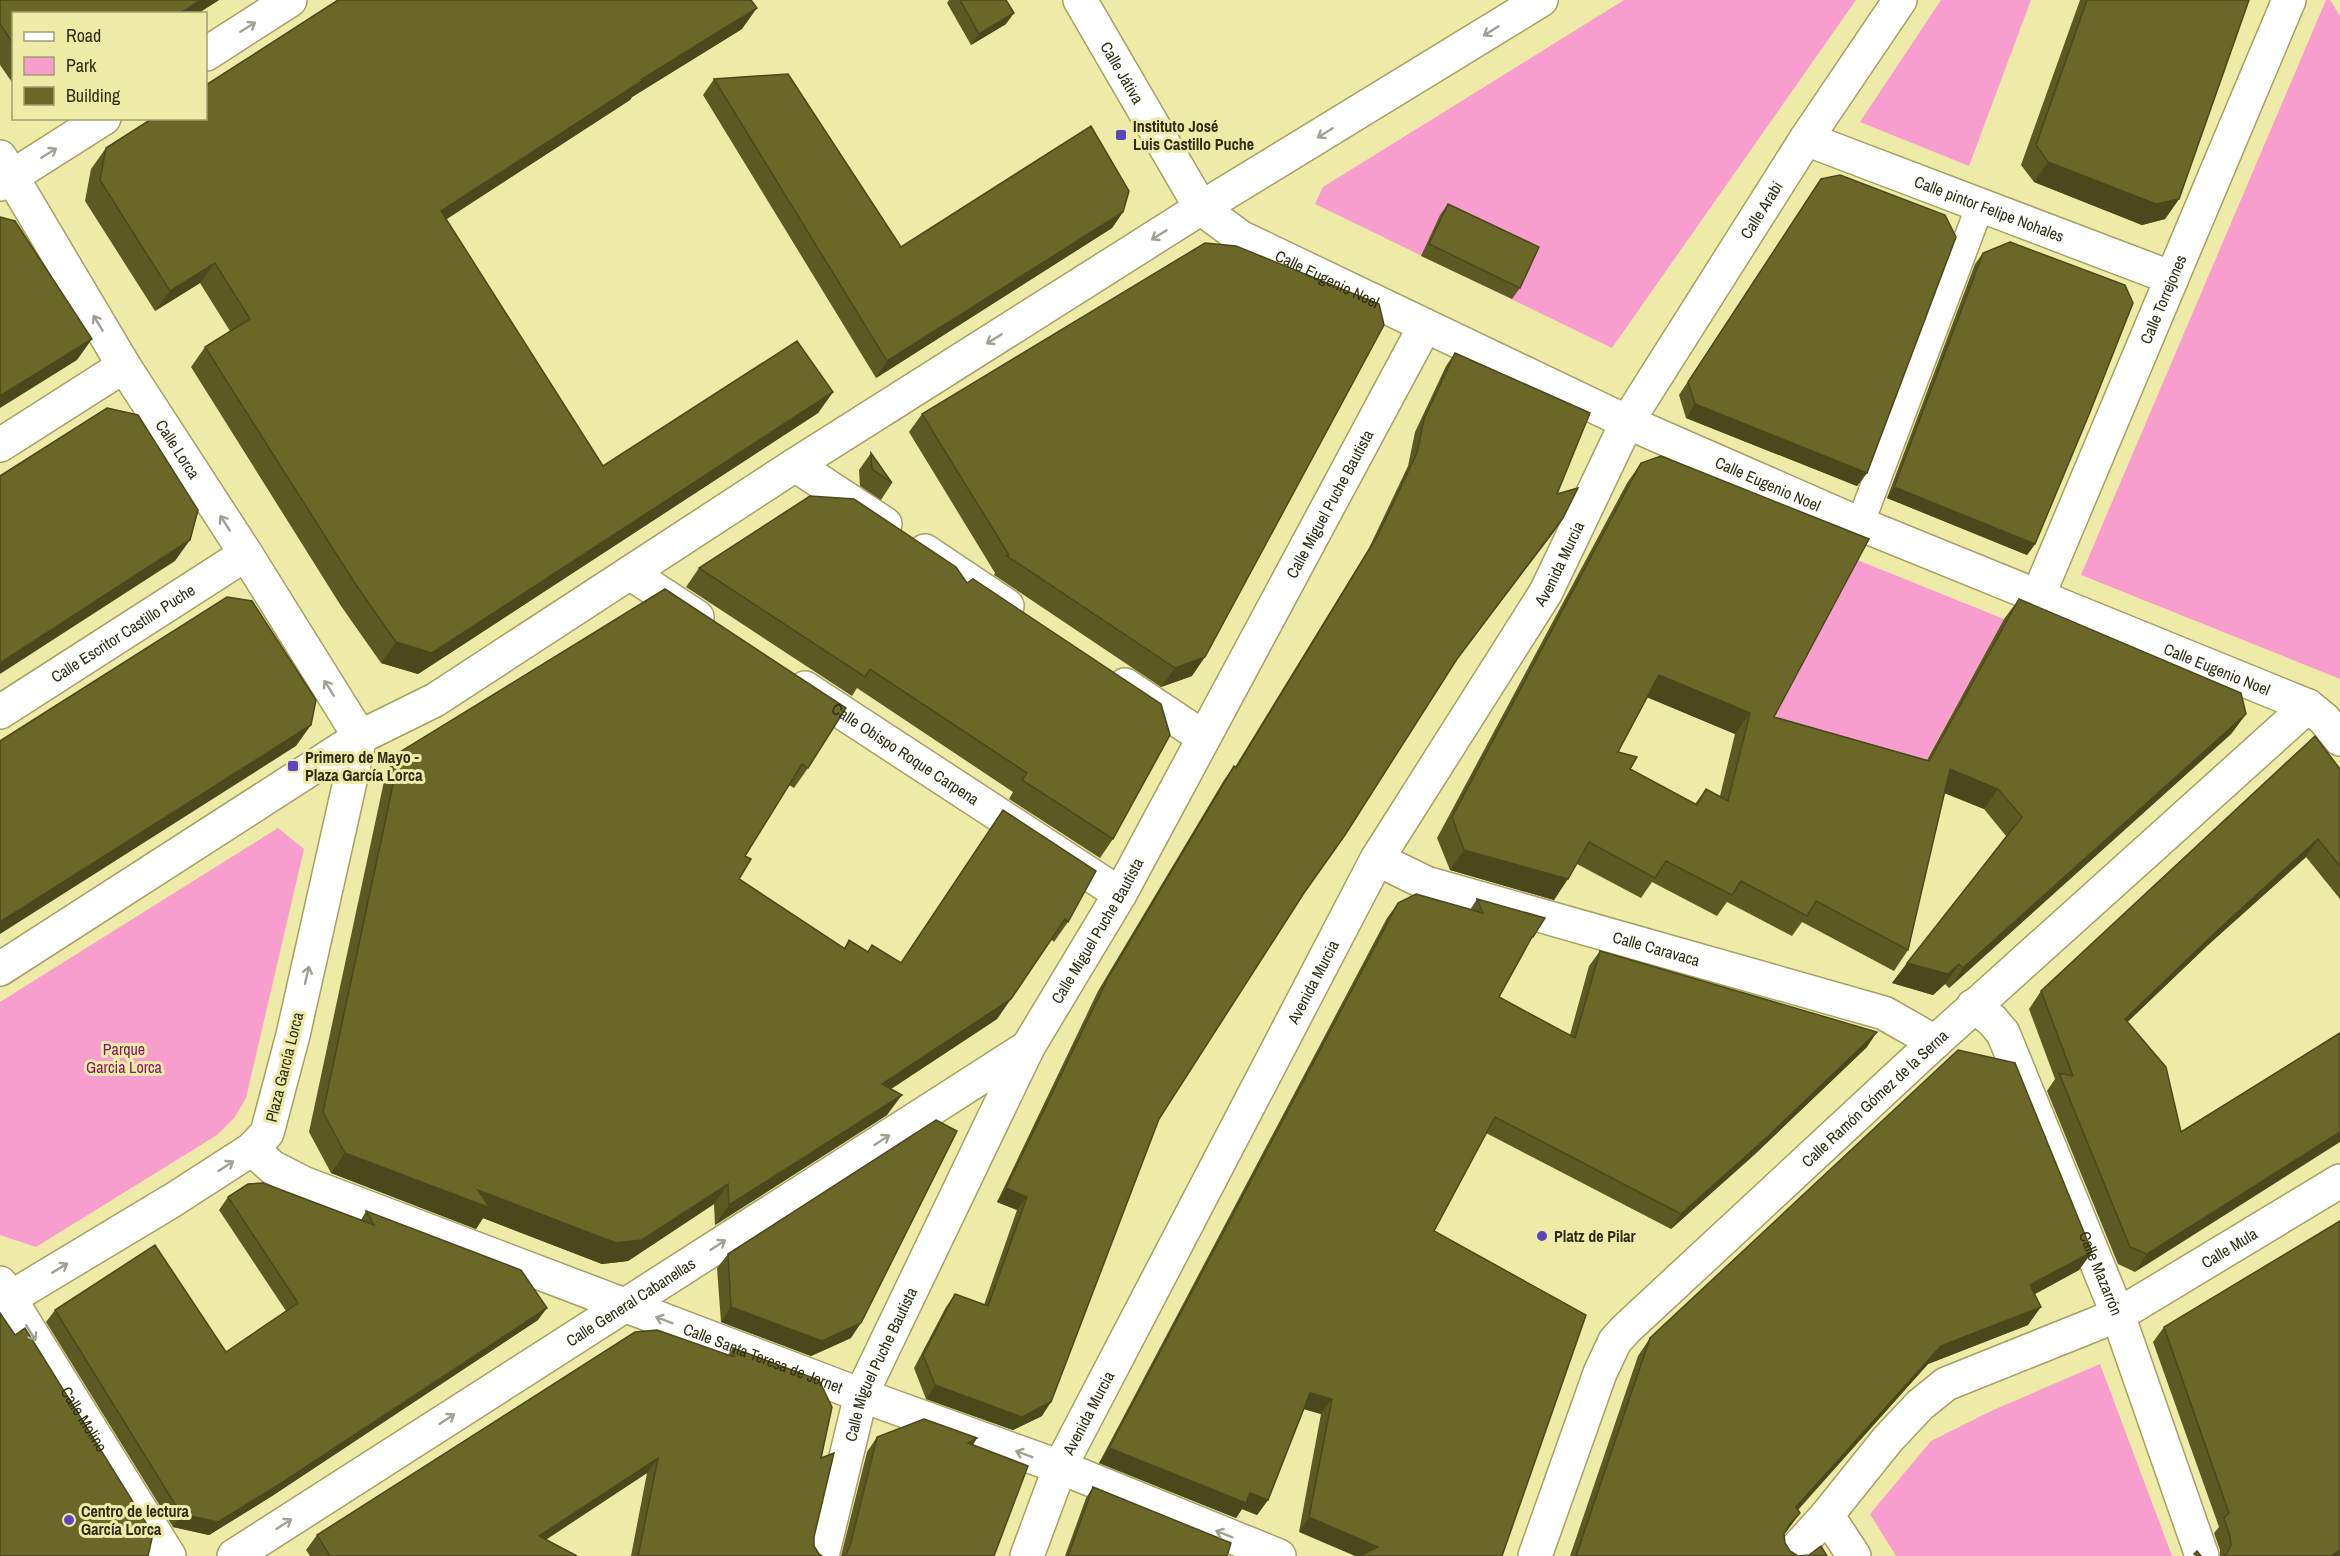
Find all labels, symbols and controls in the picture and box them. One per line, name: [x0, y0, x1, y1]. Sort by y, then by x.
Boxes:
legend: [12, 12, 207, 120]
one-way arrow: [239, 21, 256, 33]
text: Road: [66, 23, 101, 48]
one-way arrow: [1483, 25, 1500, 37]
street label: Calle Játiva: [1095, 37, 1149, 108]
text: Park: [66, 53, 97, 78]
text: Building: [66, 83, 121, 108]
place label: Instituto José Luis Castillo Puche: [1133, 115, 1254, 155]
one-way arrow: [1317, 127, 1334, 139]
marker: Instituto José Luis Castillo Puche: [1114, 128, 1128, 142]
one-way arrow: [40, 147, 57, 159]
street label: Calle pintor Felipe Nohales: [1911, 170, 2067, 247]
street label: Calle Arabi: [1735, 177, 1788, 243]
one-way arrow: [1150, 228, 1167, 241]
street label: Calle Eugenio Noel: [1272, 244, 1383, 313]
street label: Calle Torrejones: [2134, 251, 2191, 347]
one-way arrow: [92, 314, 104, 331]
one-way arrow: [986, 333, 1003, 345]
street label: Calle Lorca: [151, 415, 206, 483]
street label: Calle Miguel Puche Bautista: [1281, 425, 1379, 582]
street label: Calle Eugenio Noel: [1712, 451, 1824, 516]
one-way arrow: [219, 514, 232, 531]
street label: Avenida Murcia: [1528, 517, 1589, 611]
street label: Calle Escritor Castillo Puche: [47, 579, 199, 688]
street label: Calle Eugenio Noel: [2161, 638, 2274, 701]
one-way arrow: [322, 680, 334, 697]
street label: Calle Obispo Roque Carpena: [827, 697, 984, 810]
place label: Primero de Mayo - Plaza García Lorca: [305, 746, 423, 786]
marker: Primero de Mayo - Plaza García Lorca: [286, 759, 300, 773]
street label: Calle Miguel Puche Bautista: [1046, 853, 1149, 1008]
street label: Calle Caravaca: [1610, 926, 1703, 971]
street label: Avenida Murcia: [1282, 936, 1344, 1029]
one-way arrow: [302, 966, 313, 985]
street label: Plaza García Lorca: [260, 1009, 308, 1124]
street label: Calle Ramón Gómez de la Serna: [1796, 1024, 1953, 1172]
park label: Parque Garcia Lorca: [86, 1038, 163, 1078]
one-way arrow: [873, 1134, 890, 1146]
one-way arrow: [217, 1159, 234, 1172]
street label: Calle Mula: [2197, 1222, 2262, 1273]
place label: Platz de Pilar: [1554, 1225, 1637, 1247]
street label: Calle Mazarrón: [2074, 1228, 2128, 1319]
marker: Platz de Pilar: [1535, 1229, 1549, 1243]
one-way arrow: [709, 1239, 726, 1252]
street label: Calle General Cabanellas: [562, 1252, 699, 1351]
one-way arrow: [51, 1262, 68, 1274]
street label: Calle Miguel Puche Bautista: [839, 1283, 922, 1444]
one-way arrow: [655, 1314, 674, 1325]
street label: Calle Santa Teresa de Jornet: [680, 1317, 846, 1398]
one-way arrow: [25, 1324, 37, 1341]
street label: Avenida Murcia: [1057, 1366, 1120, 1459]
street label: Calle Molino: [56, 1382, 113, 1456]
one-way arrow: [439, 1412, 456, 1425]
one-way arrow: [1015, 1448, 1034, 1459]
place label: Centro de lectura García Lorca: [81, 1500, 190, 1540]
marker: Centro de lectura García Lorca: [62, 1513, 76, 1527]
one-way arrow: [275, 1518, 292, 1531]
one-way arrow: [1216, 1528, 1234, 1539]

